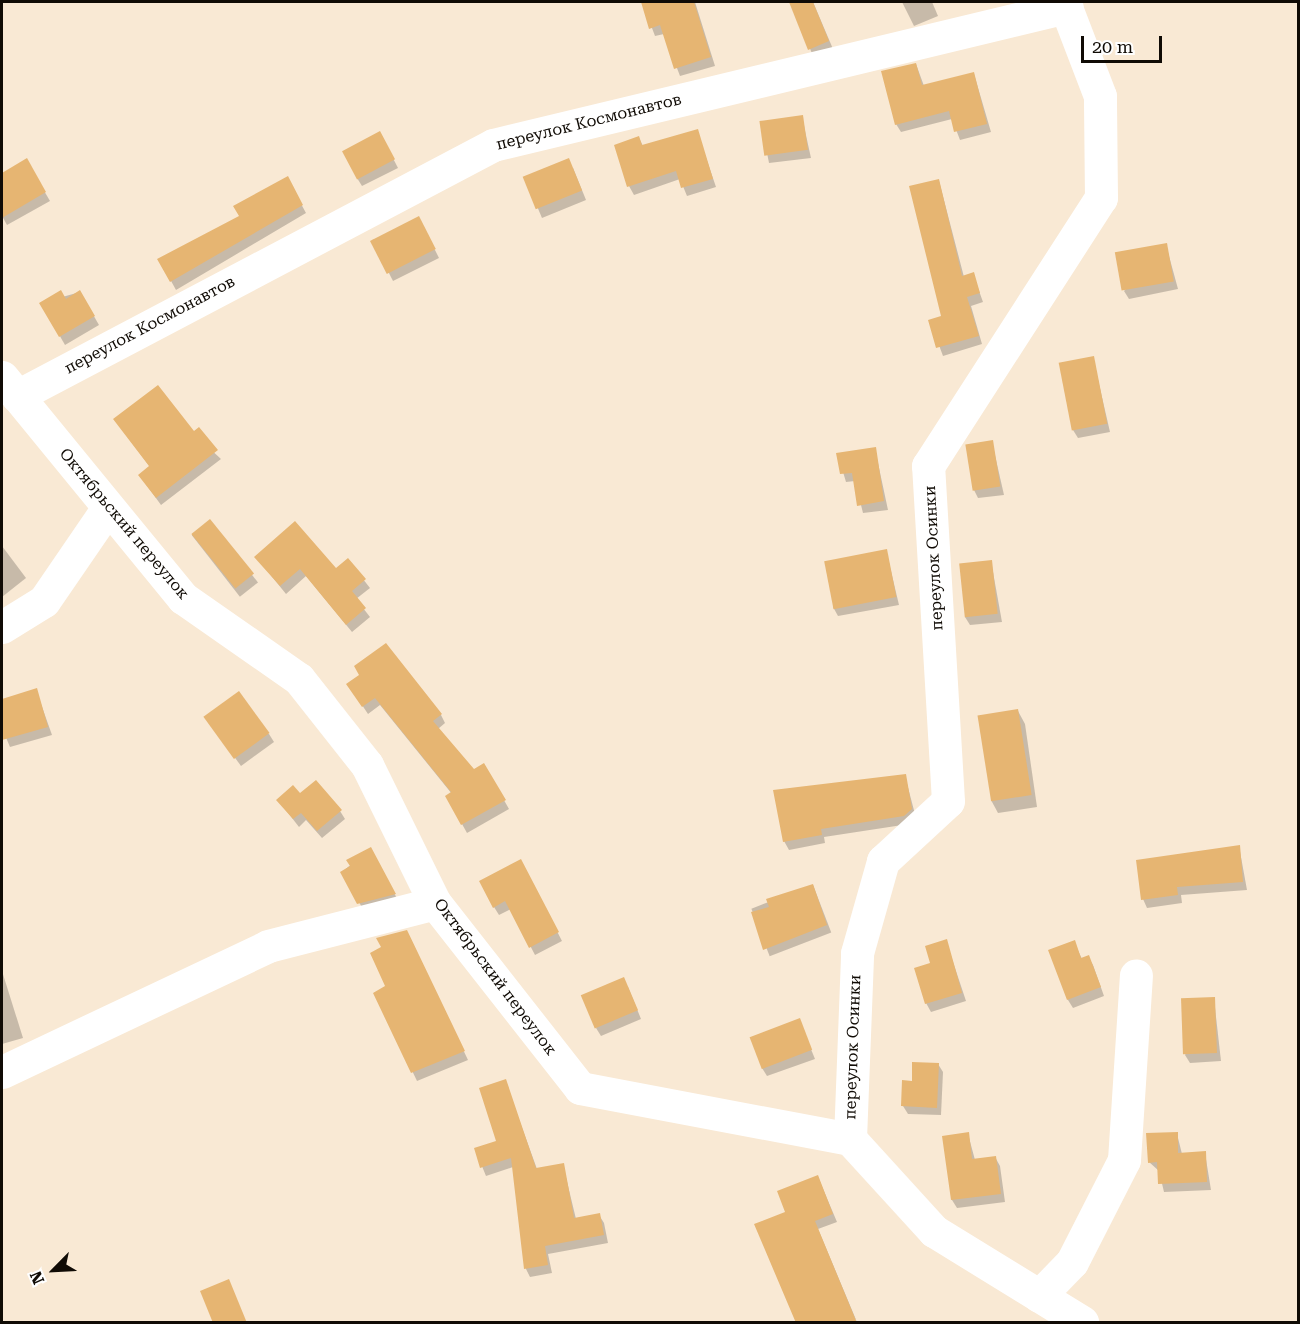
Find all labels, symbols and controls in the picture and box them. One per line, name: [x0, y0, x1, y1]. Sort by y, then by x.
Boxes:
scale bar: [1084, 24, 1165, 62]
text: 20 m: [1092, 36, 1133, 57]
street label: переулок Космонавтов: [494, 90, 684, 154]
street label: переулок Космонавтов: [62, 272, 238, 378]
street label: Октябрьский переулок: [55, 445, 193, 603]
street label: переулок Осинки: [921, 485, 947, 631]
street label: Октябрьский переулок: [430, 895, 560, 1059]
street label: переулок Осинки: [841, 974, 865, 1120]
north arrow: [24, 1240, 84, 1300]
text: N: [26, 1268, 48, 1287]

